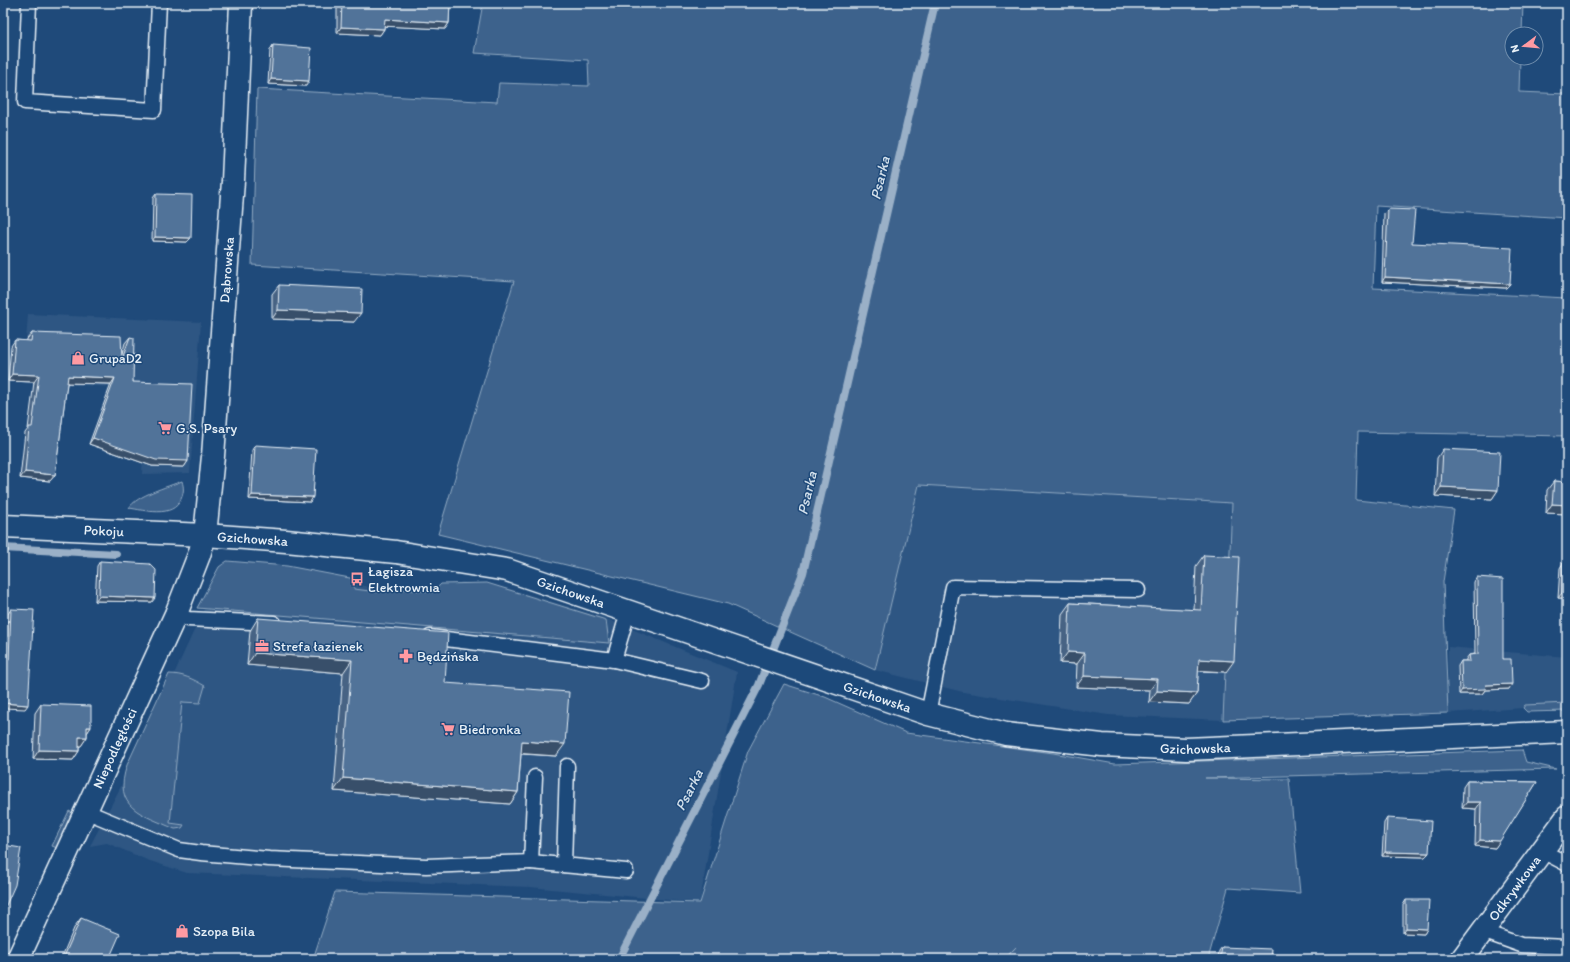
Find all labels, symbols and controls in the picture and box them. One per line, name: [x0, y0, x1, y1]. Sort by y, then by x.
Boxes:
north arrow: [1504, 26, 1544, 66]
text: N: [1508, 43, 1522, 54]
water label: Psarka: [866, 154, 894, 201]
street label: Dąbrowska: [216, 236, 237, 303]
shop icon: GrupaD2: [70, 350, 86, 366]
place label: GrupaD2: [89, 350, 143, 367]
supermarket icon: G.S. Psary: [157, 420, 173, 436]
place label: G.S. Psary: [176, 420, 238, 437]
water label: Psarka: [793, 469, 821, 516]
street label: Pokoju: [83, 521, 125, 540]
street label: Gzichowska: [217, 527, 289, 550]
place label: Łagisza Elektrownia: [368, 563, 440, 596]
bus stop icon: Łagisza Elektrownia: [349, 571, 365, 587]
street label: Gzichowska: [535, 572, 608, 612]
office icon: Strefa łazienek: [254, 638, 270, 654]
place label: Strefa łazienek: [273, 638, 364, 655]
pharmacy icon: Będzińska: [398, 648, 414, 664]
place label: Będzińska: [417, 648, 479, 665]
street label: Gzichowska: [841, 677, 915, 716]
street label: Niepodległości: [89, 705, 140, 791]
supermarket icon: Biedronka: [440, 721, 456, 737]
place label: Biedronka: [459, 721, 522, 738]
street label: Gzichowska: [1159, 738, 1232, 757]
water label: Psarka: [671, 766, 707, 814]
street label: Odkrywkowa: [1484, 852, 1544, 924]
shop icon: Szopa Bila: [174, 923, 190, 939]
place label: Szopa Bila: [193, 923, 256, 940]

